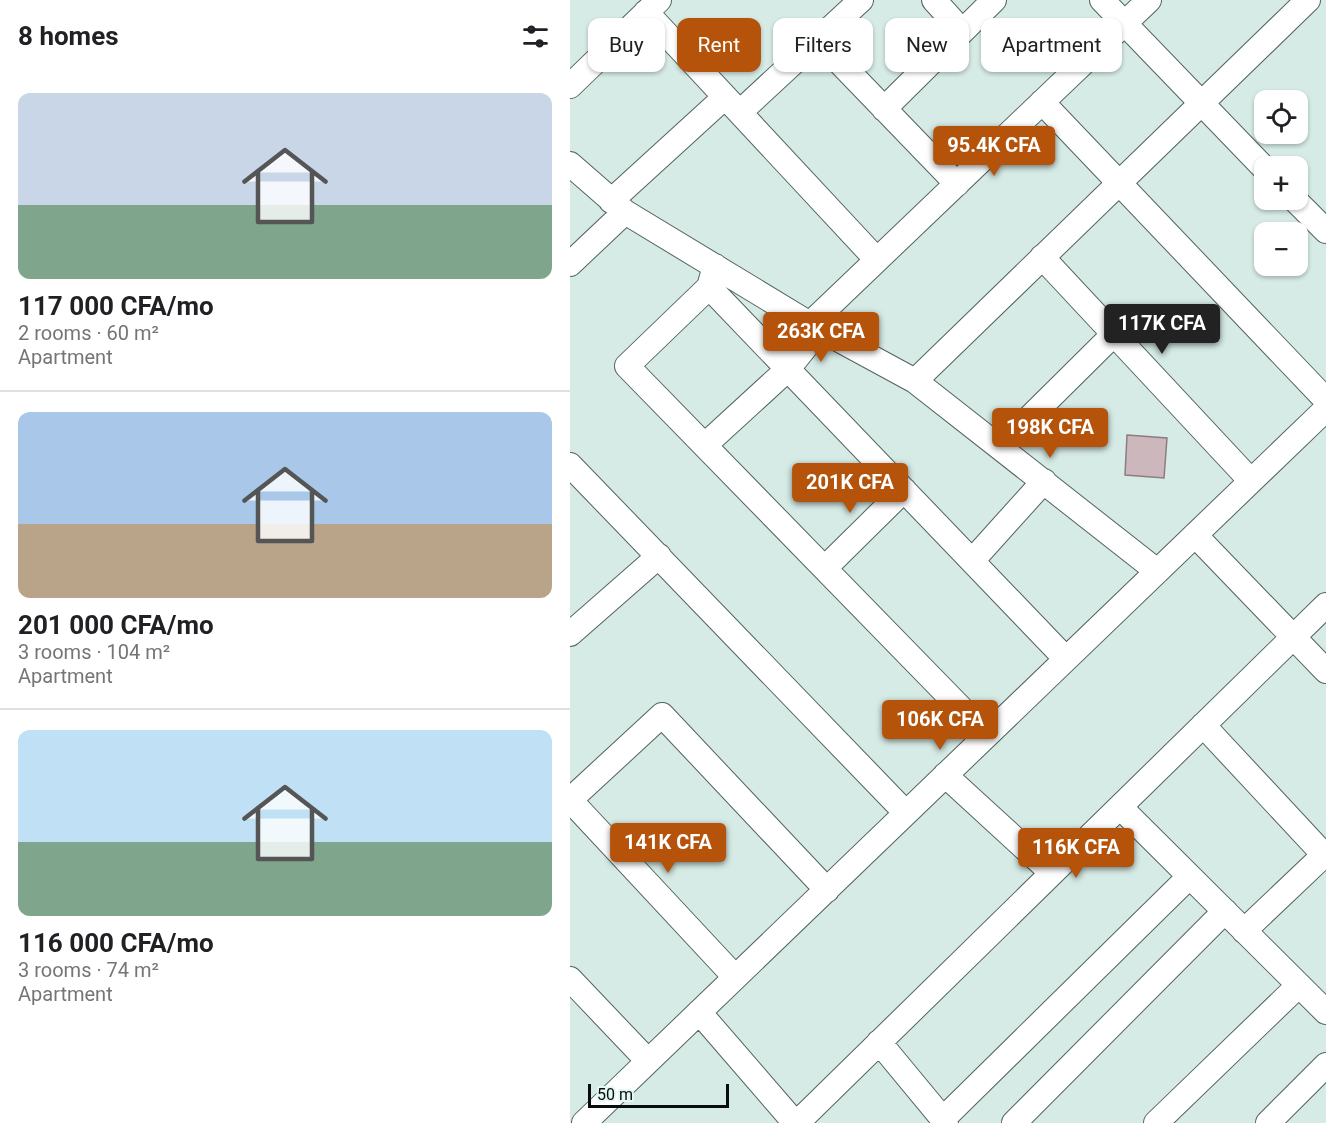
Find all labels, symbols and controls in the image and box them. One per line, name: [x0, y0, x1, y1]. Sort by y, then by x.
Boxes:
chip: Buy: [588, 18, 665, 72]
chip: Rent: [677, 18, 761, 72]
chip: Filters: [773, 18, 873, 72]
chip: New: [885, 18, 969, 72]
chip: Apartment: [981, 18, 1122, 72]
icon: filters: [519, 20, 552, 53]
text: 8 homes: [18, 21, 119, 51]
map controls: [1254, 90, 1308, 276]
button: locate: [1254, 90, 1308, 144]
pin: 95.4K CFA: [925, 126, 1063, 177]
icon: home: [231, 132, 339, 240]
text: 95.4K CFA: [947, 133, 1041, 157]
button: +: [1254, 156, 1308, 210]
button: −: [1254, 222, 1308, 276]
text: 117 000 CFA/mo: [18, 291, 214, 321]
pin: 117K CFA: [1100, 304, 1224, 355]
text: 117K CFA: [1118, 311, 1206, 335]
pin: 263K CFA: [759, 312, 883, 363]
text: 263K CFA: [777, 319, 865, 343]
text: 2 rooms · 60 m²: [18, 321, 159, 345]
text: Apartment: [18, 345, 113, 369]
pin: 198K CFA: [988, 408, 1112, 459]
text: 198K CFA: [1006, 415, 1094, 439]
icon: home: [231, 451, 339, 559]
pin: 201K CFA: [788, 463, 912, 514]
text: 201K CFA: [806, 470, 894, 494]
text: 201 000 CFA/mo: [18, 610, 214, 640]
text: 3 rooms · 104 m²: [18, 640, 170, 664]
text: Apartment: [18, 664, 113, 688]
pin: 106K CFA: [878, 700, 1002, 751]
text: 106K CFA: [896, 707, 984, 731]
icon: home: [231, 769, 339, 877]
pin: 141K CFA: [606, 823, 730, 874]
pin: 116K CFA: [1014, 828, 1138, 879]
text: 141K CFA: [624, 830, 712, 854]
text: 116K CFA: [1032, 835, 1120, 859]
text: 116 000 CFA/mo: [18, 928, 214, 958]
text: 3 rooms · 74 m²: [18, 958, 159, 982]
text: Apartment: [18, 982, 113, 1006]
scale bar: [588, 1081, 729, 1108]
text: 50 m: [597, 1085, 633, 1104]

